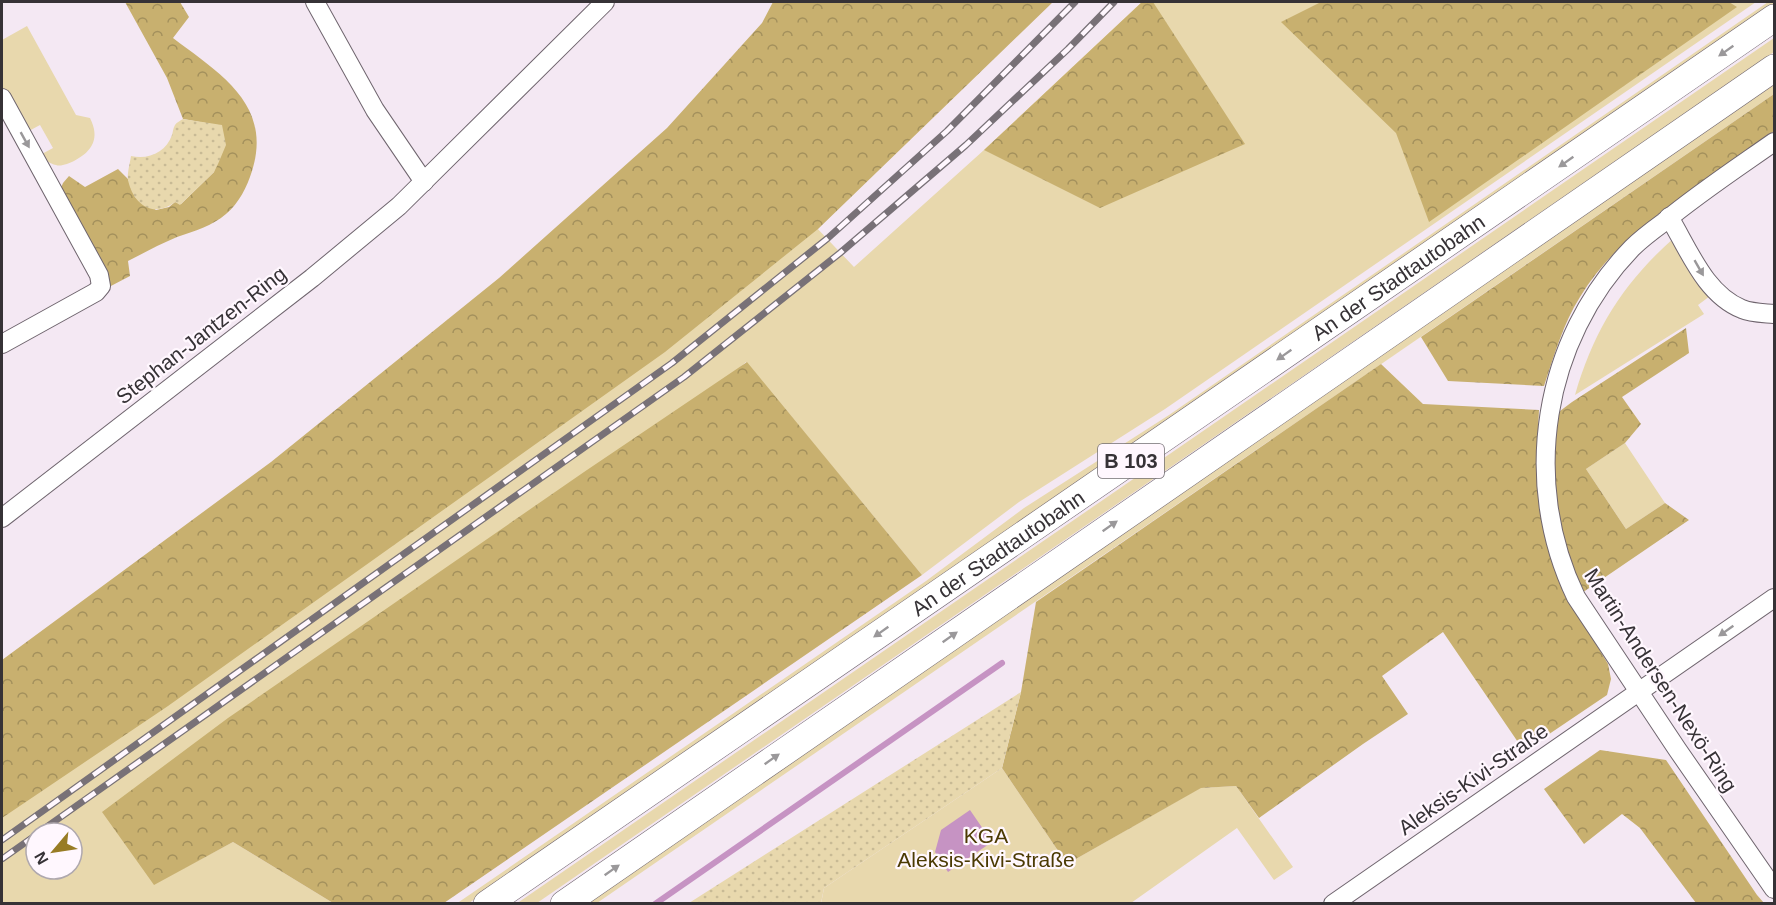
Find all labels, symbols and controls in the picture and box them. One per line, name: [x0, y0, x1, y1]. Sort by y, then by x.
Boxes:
one-way arrow: [1719, 45, 1735, 57]
one-way arrow: [20, 132, 30, 149]
one-way arrow: [1558, 156, 1574, 167]
street label: An der Stadtautobahn: [1307, 209, 1489, 344]
one-way arrow: [1694, 260, 1704, 277]
street label: Stephan-Jantzen-Ring: [112, 262, 290, 408]
one-way arrow: [1276, 349, 1292, 360]
road number: B 103: [1098, 444, 1164, 478]
street label: An der Stadtautobahn: [907, 485, 1088, 620]
one-way arrow: [1102, 520, 1118, 532]
street label: Martin-Andersen-Nexö-Ring: [1580, 564, 1742, 796]
one-way arrow: [1719, 625, 1735, 637]
one-way arrow: [873, 627, 889, 638]
one-way arrow: [942, 632, 958, 643]
street label: Aleksis-Kivi-Straße: [1394, 719, 1552, 839]
one-way arrow: [764, 753, 780, 765]
north arrow: [24, 821, 84, 881]
park label: KGA Aleksis-Kivi-Straße: [897, 824, 1075, 871]
text: N: [31, 849, 52, 867]
one-way arrow: [603, 864, 619, 876]

